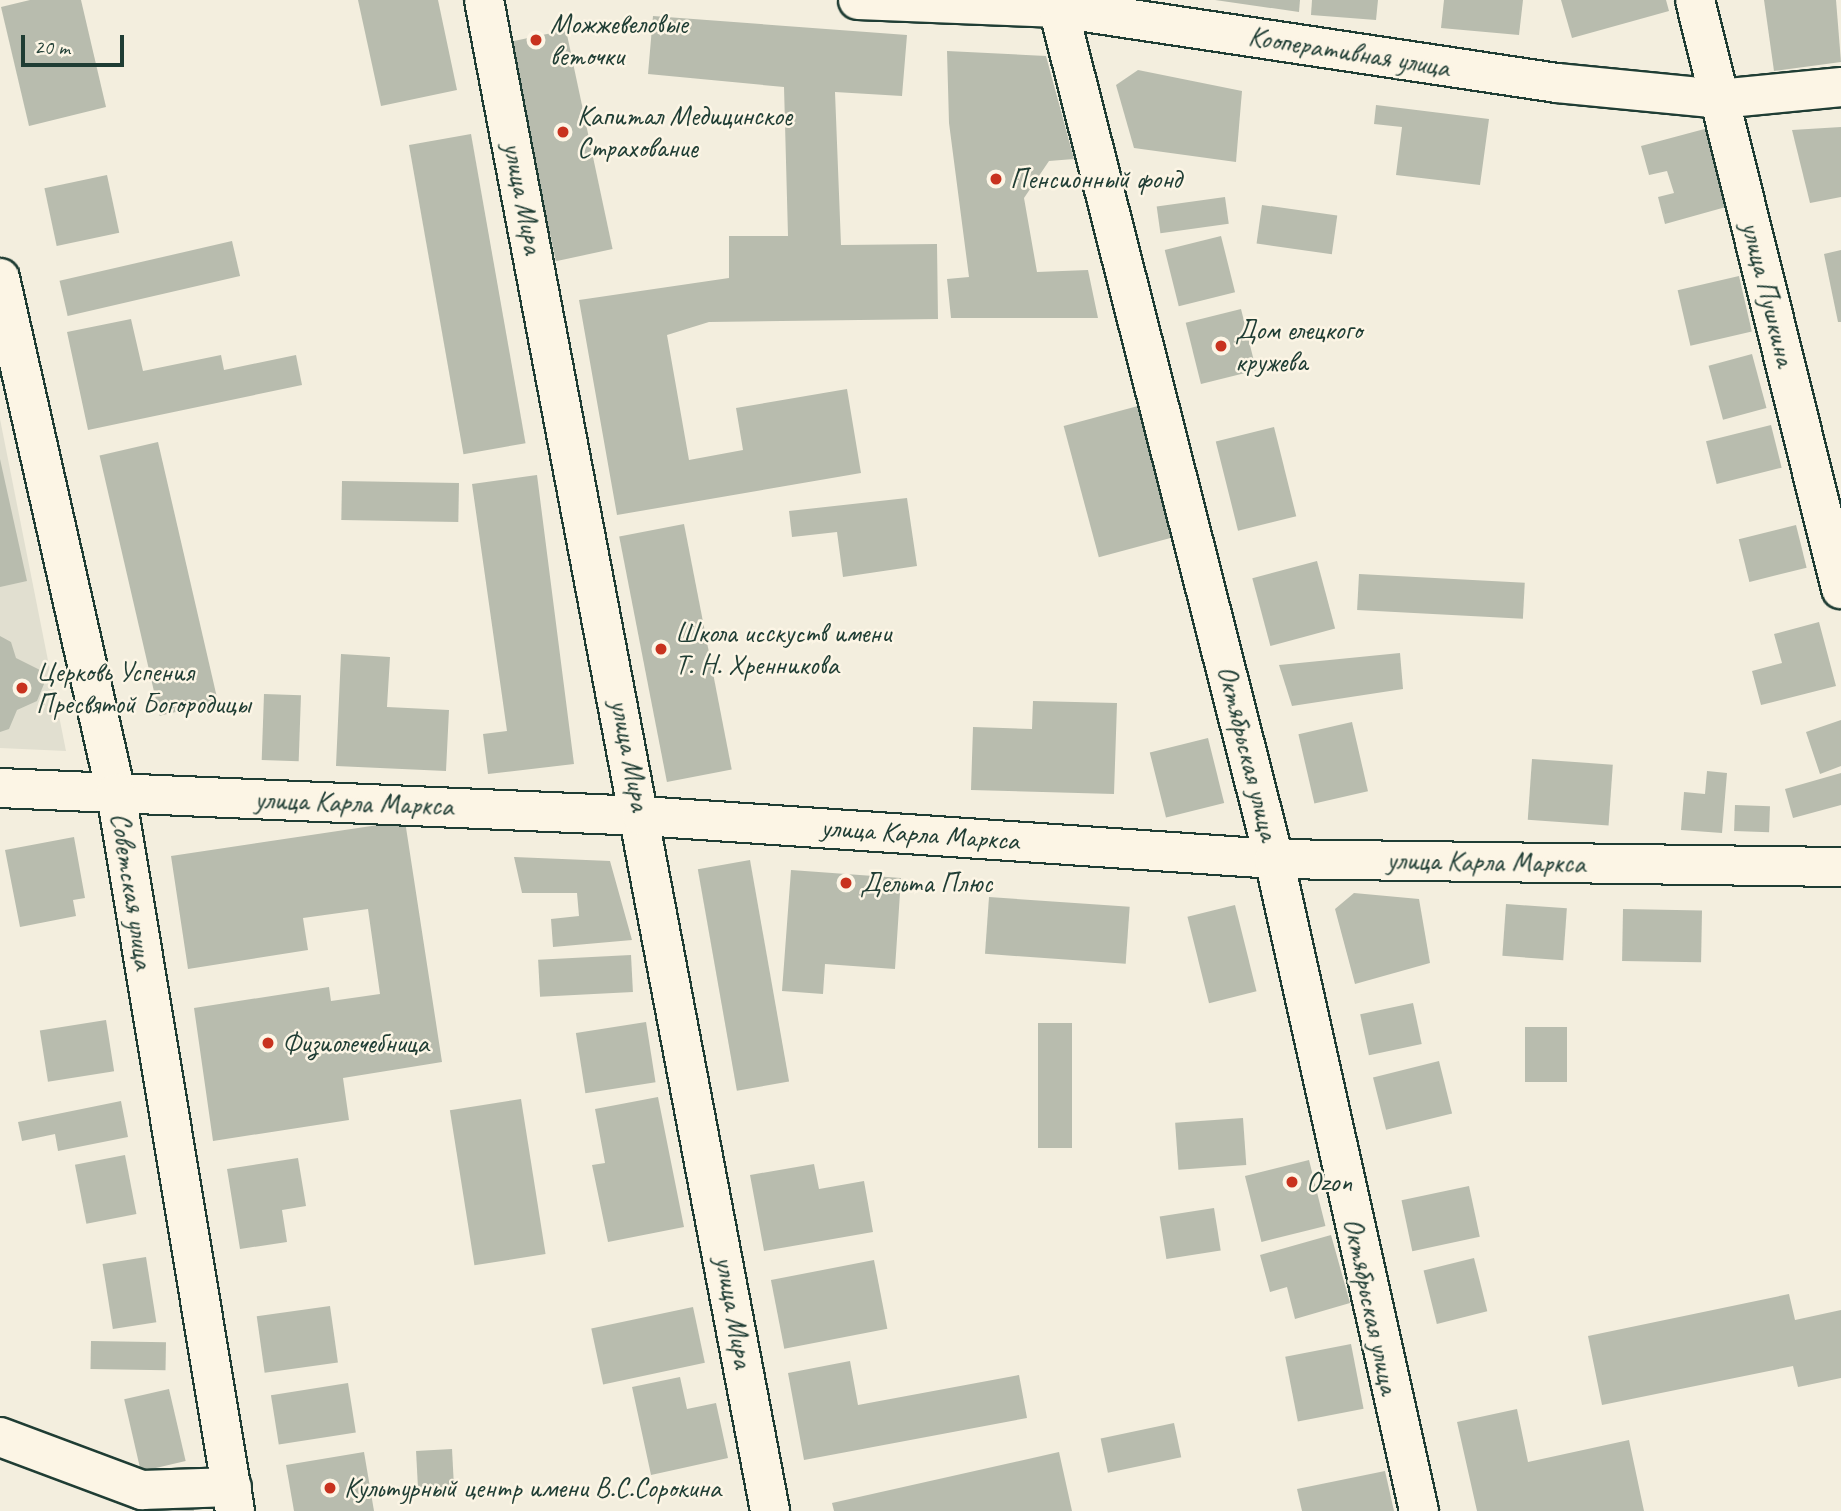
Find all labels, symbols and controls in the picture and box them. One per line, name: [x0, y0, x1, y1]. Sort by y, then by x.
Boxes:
place label: Можжевеловые веточки: [550, 7, 688, 73]
street label: Кооперативная улица: [1245, 19, 1453, 85]
scale bar: [24, 21, 128, 65]
marker: Можжевеловые веточки: [528, 32, 544, 48]
text: 20 m: [34, 34, 70, 60]
place label: Капитал Медицинское Страхование: [577, 99, 792, 165]
marker: Капитал Медицинское Страхование: [555, 124, 571, 140]
street label: улица Мира: [496, 140, 550, 256]
place label: Пенсионный фонд: [1010, 162, 1182, 196]
marker: Пенсионный фонд: [988, 171, 1004, 187]
street label: улица Пушкина: [1734, 218, 1802, 370]
place label: Дом елецкого кружева: [1235, 313, 1362, 379]
marker: Дом елецкого кружева: [1213, 338, 1229, 354]
place label: Школа исскуств имени Т. Н. Хренникова: [675, 616, 891, 682]
marker: Школа исскуств имени Т. Н. Хренникова: [653, 641, 669, 657]
place label: Церковь Успения Пресвятой Богородицы: [36, 655, 251, 721]
street label: Октябрьская улица: [1210, 662, 1286, 844]
marker: Церковь Успения Пресвятой Богородицы: [14, 680, 30, 696]
street label: улица Мира: [603, 697, 657, 813]
street label: улица Карла Маркса: [255, 783, 453, 823]
street label: Советская улица: [103, 809, 161, 973]
street label: улица Карла Маркса: [821, 810, 1019, 858]
street label: улица Карла Маркса: [1387, 843, 1585, 881]
place label: Дельта Плюс: [860, 866, 992, 900]
marker: Дельта Плюс: [838, 875, 854, 891]
place label: Физиолечебница: [282, 1026, 429, 1060]
marker: Физиолечебница: [260, 1035, 276, 1051]
place label: Ozon: [1306, 1165, 1352, 1199]
marker: Ozon: [1284, 1174, 1300, 1190]
street label: Октябрьская улица: [1336, 1214, 1406, 1398]
street label: улица Мира: [708, 1254, 760, 1370]
place label: Культурный центр имени В.С.Сорокина: [344, 1471, 716, 1505]
marker: Культурный центр имени В.С.Сорокина: [322, 1480, 338, 1496]

